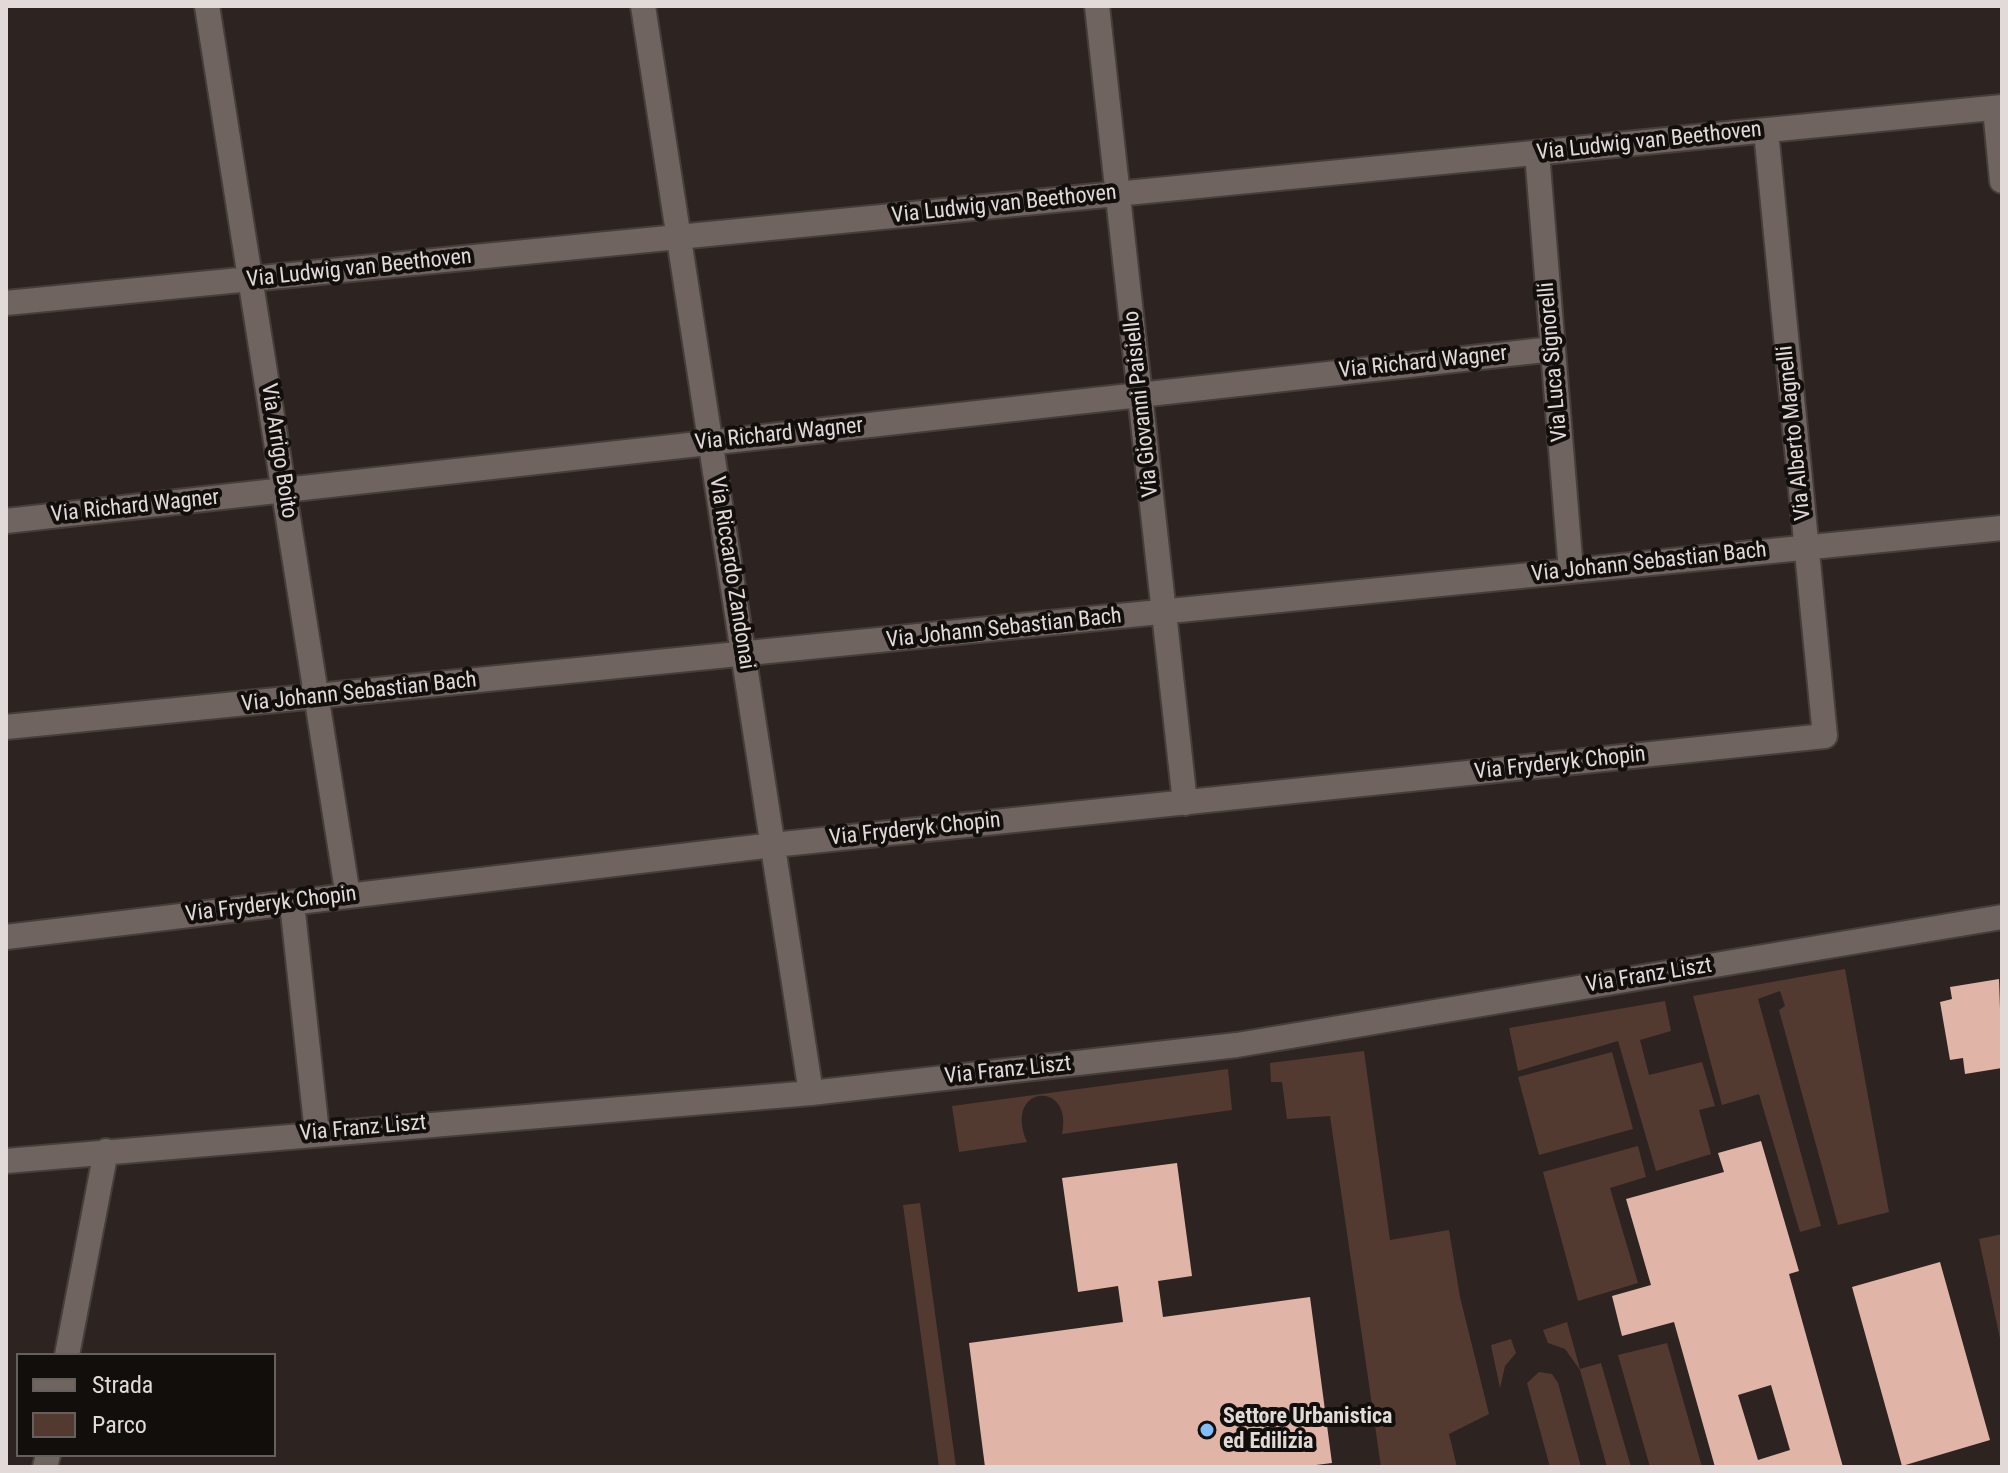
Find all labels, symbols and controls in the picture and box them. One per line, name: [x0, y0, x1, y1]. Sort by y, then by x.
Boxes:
street label: Via Ludwig van Beethoven: [1535, 117, 1763, 167]
street label: Via Ludwig van Beethoven: [890, 180, 1118, 230]
street label: Via Ludwig van Beethoven: [245, 244, 473, 294]
street label: Via Luca Signorelli: [1534, 281, 1574, 443]
street label: Via Giovanni Paisiello: [1119, 309, 1165, 499]
street label: Via Richard Wagner: [1338, 341, 1508, 385]
street label: Via Alberto Magnelli: [1773, 344, 1817, 522]
street label: Via Arrigo Boito: [254, 382, 302, 520]
street label: Via Richard Wagner: [694, 413, 864, 457]
street label: Via Riccardo Zandonai: [703, 475, 759, 671]
street label: Via Richard Wagner: [50, 485, 220, 529]
street label: Via Johann Sebastian Bach: [1530, 538, 1768, 588]
street label: Via Johann Sebastian Bach: [885, 604, 1123, 654]
street label: Via Johann Sebastian Bach: [240, 668, 478, 718]
street label: Via Fryderyk Chopin: [1473, 742, 1647, 786]
street label: Via Fryderyk Chopin: [828, 808, 1002, 852]
street label: Via Fryderyk Chopin: [184, 881, 358, 929]
street label: Via Franz Liszt: [1584, 953, 1714, 999]
street label: Via Franz Liszt: [943, 1051, 1073, 1091]
street label: Via Franz Liszt: [299, 1110, 427, 1148]
legend: [16, 1353, 276, 1457]
text: Strada: [92, 1371, 153, 1399]
place label: Settore Urbanistica ed Edilizia: [1223, 1404, 1392, 1456]
text: Parco: [92, 1411, 147, 1439]
marker: Settore Urbanistica ed Edilizia: [1198, 1421, 1216, 1439]

